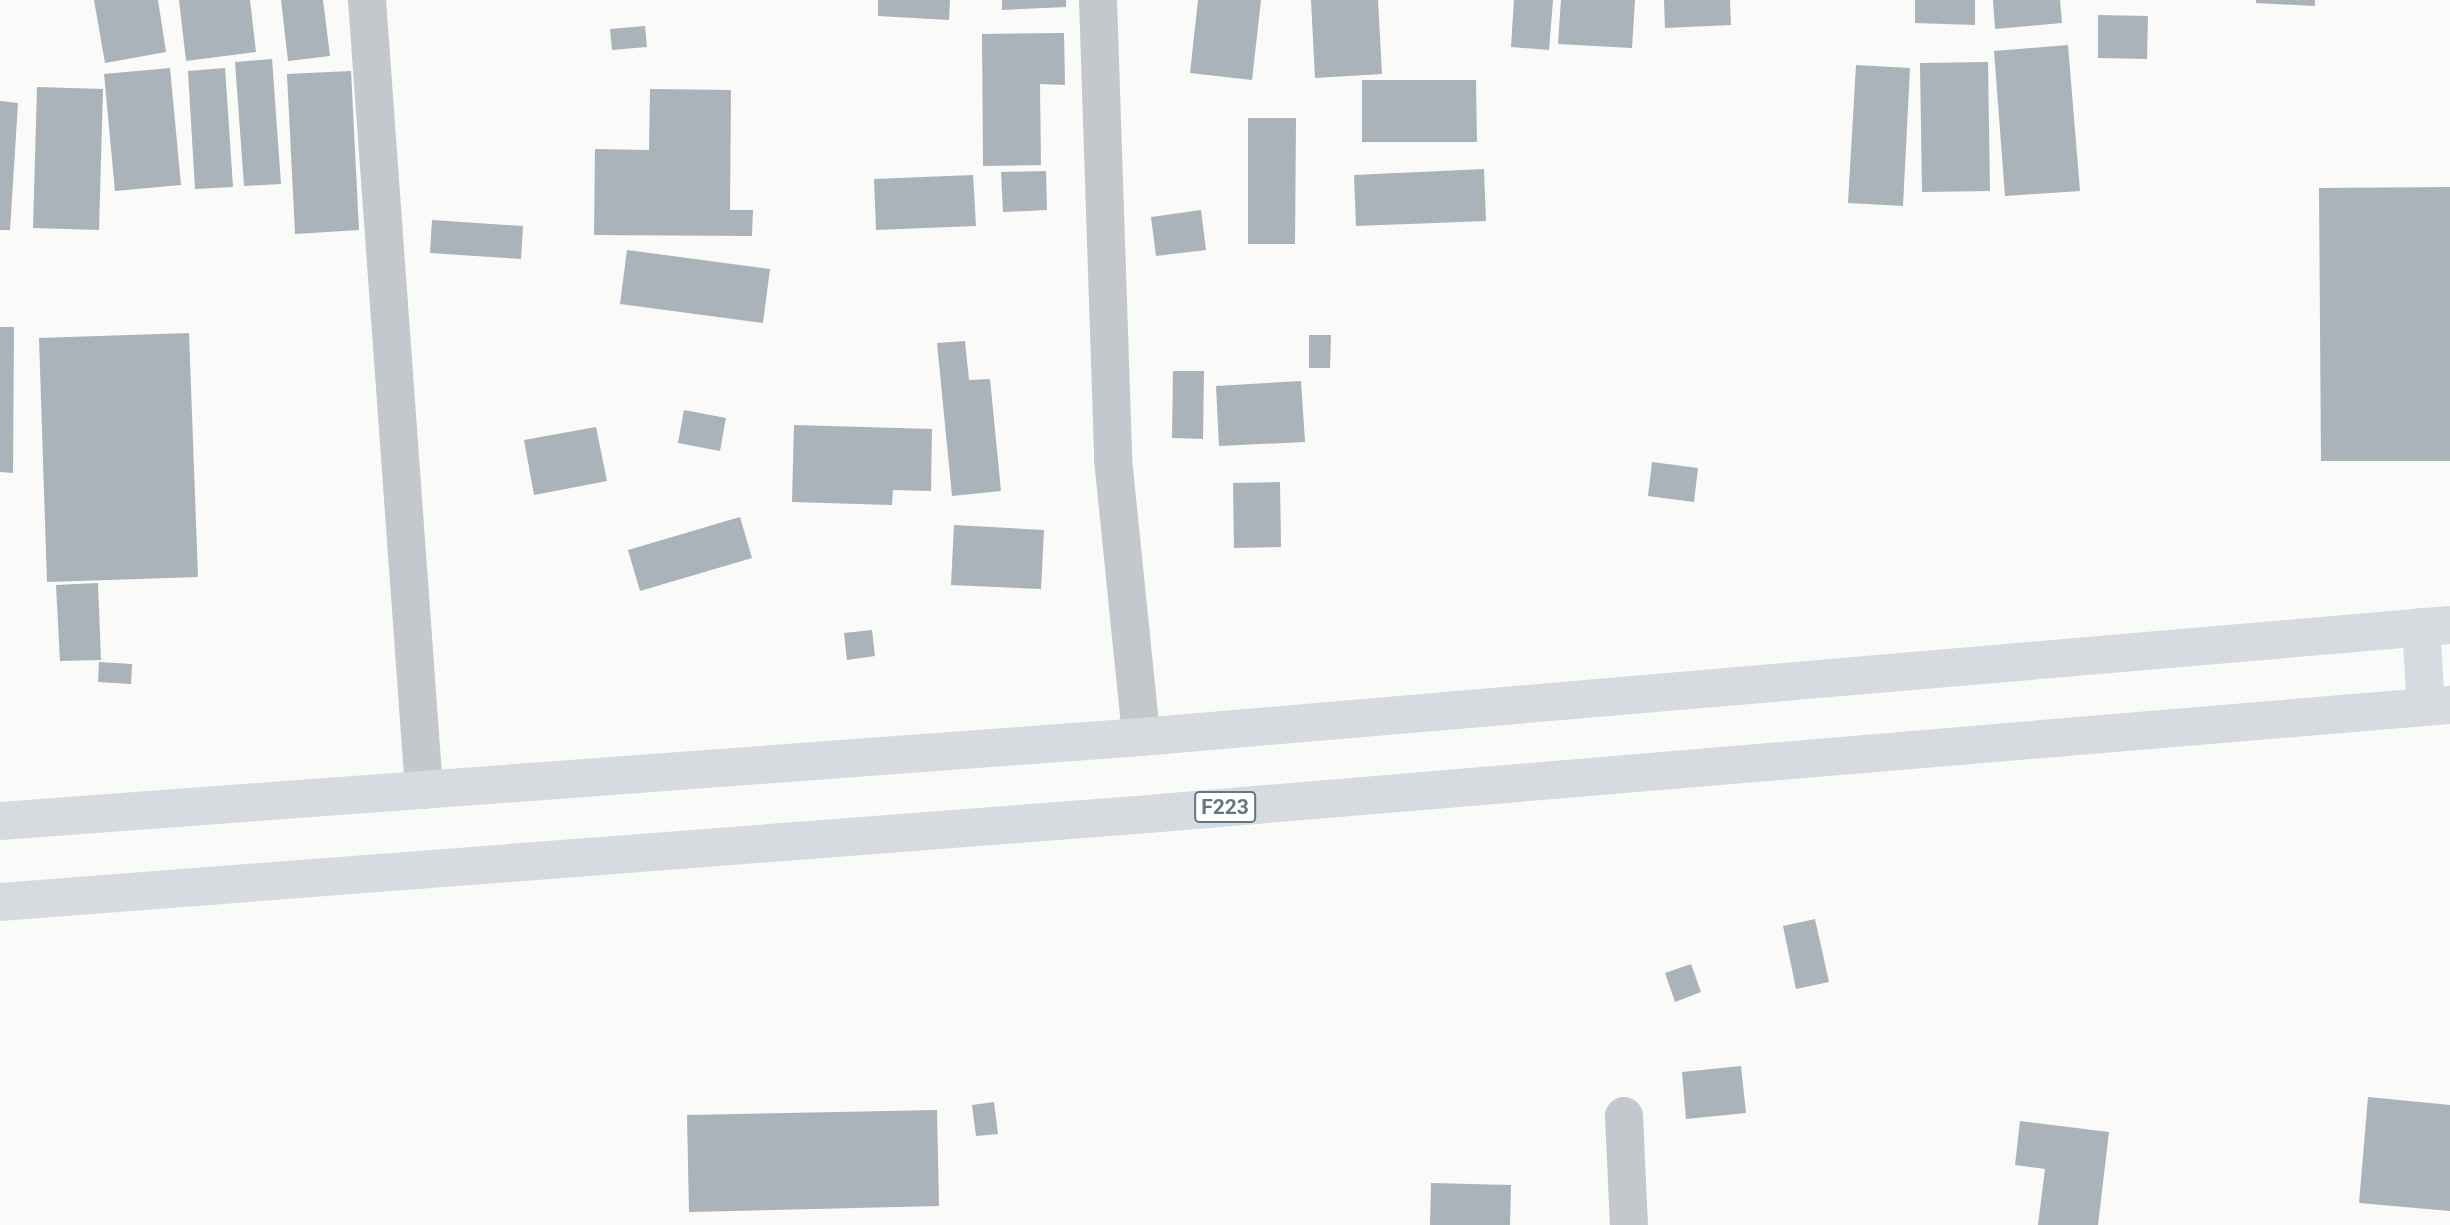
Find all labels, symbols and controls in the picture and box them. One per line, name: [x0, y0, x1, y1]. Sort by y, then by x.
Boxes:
road number: F223: [1194, 790, 1256, 824]

